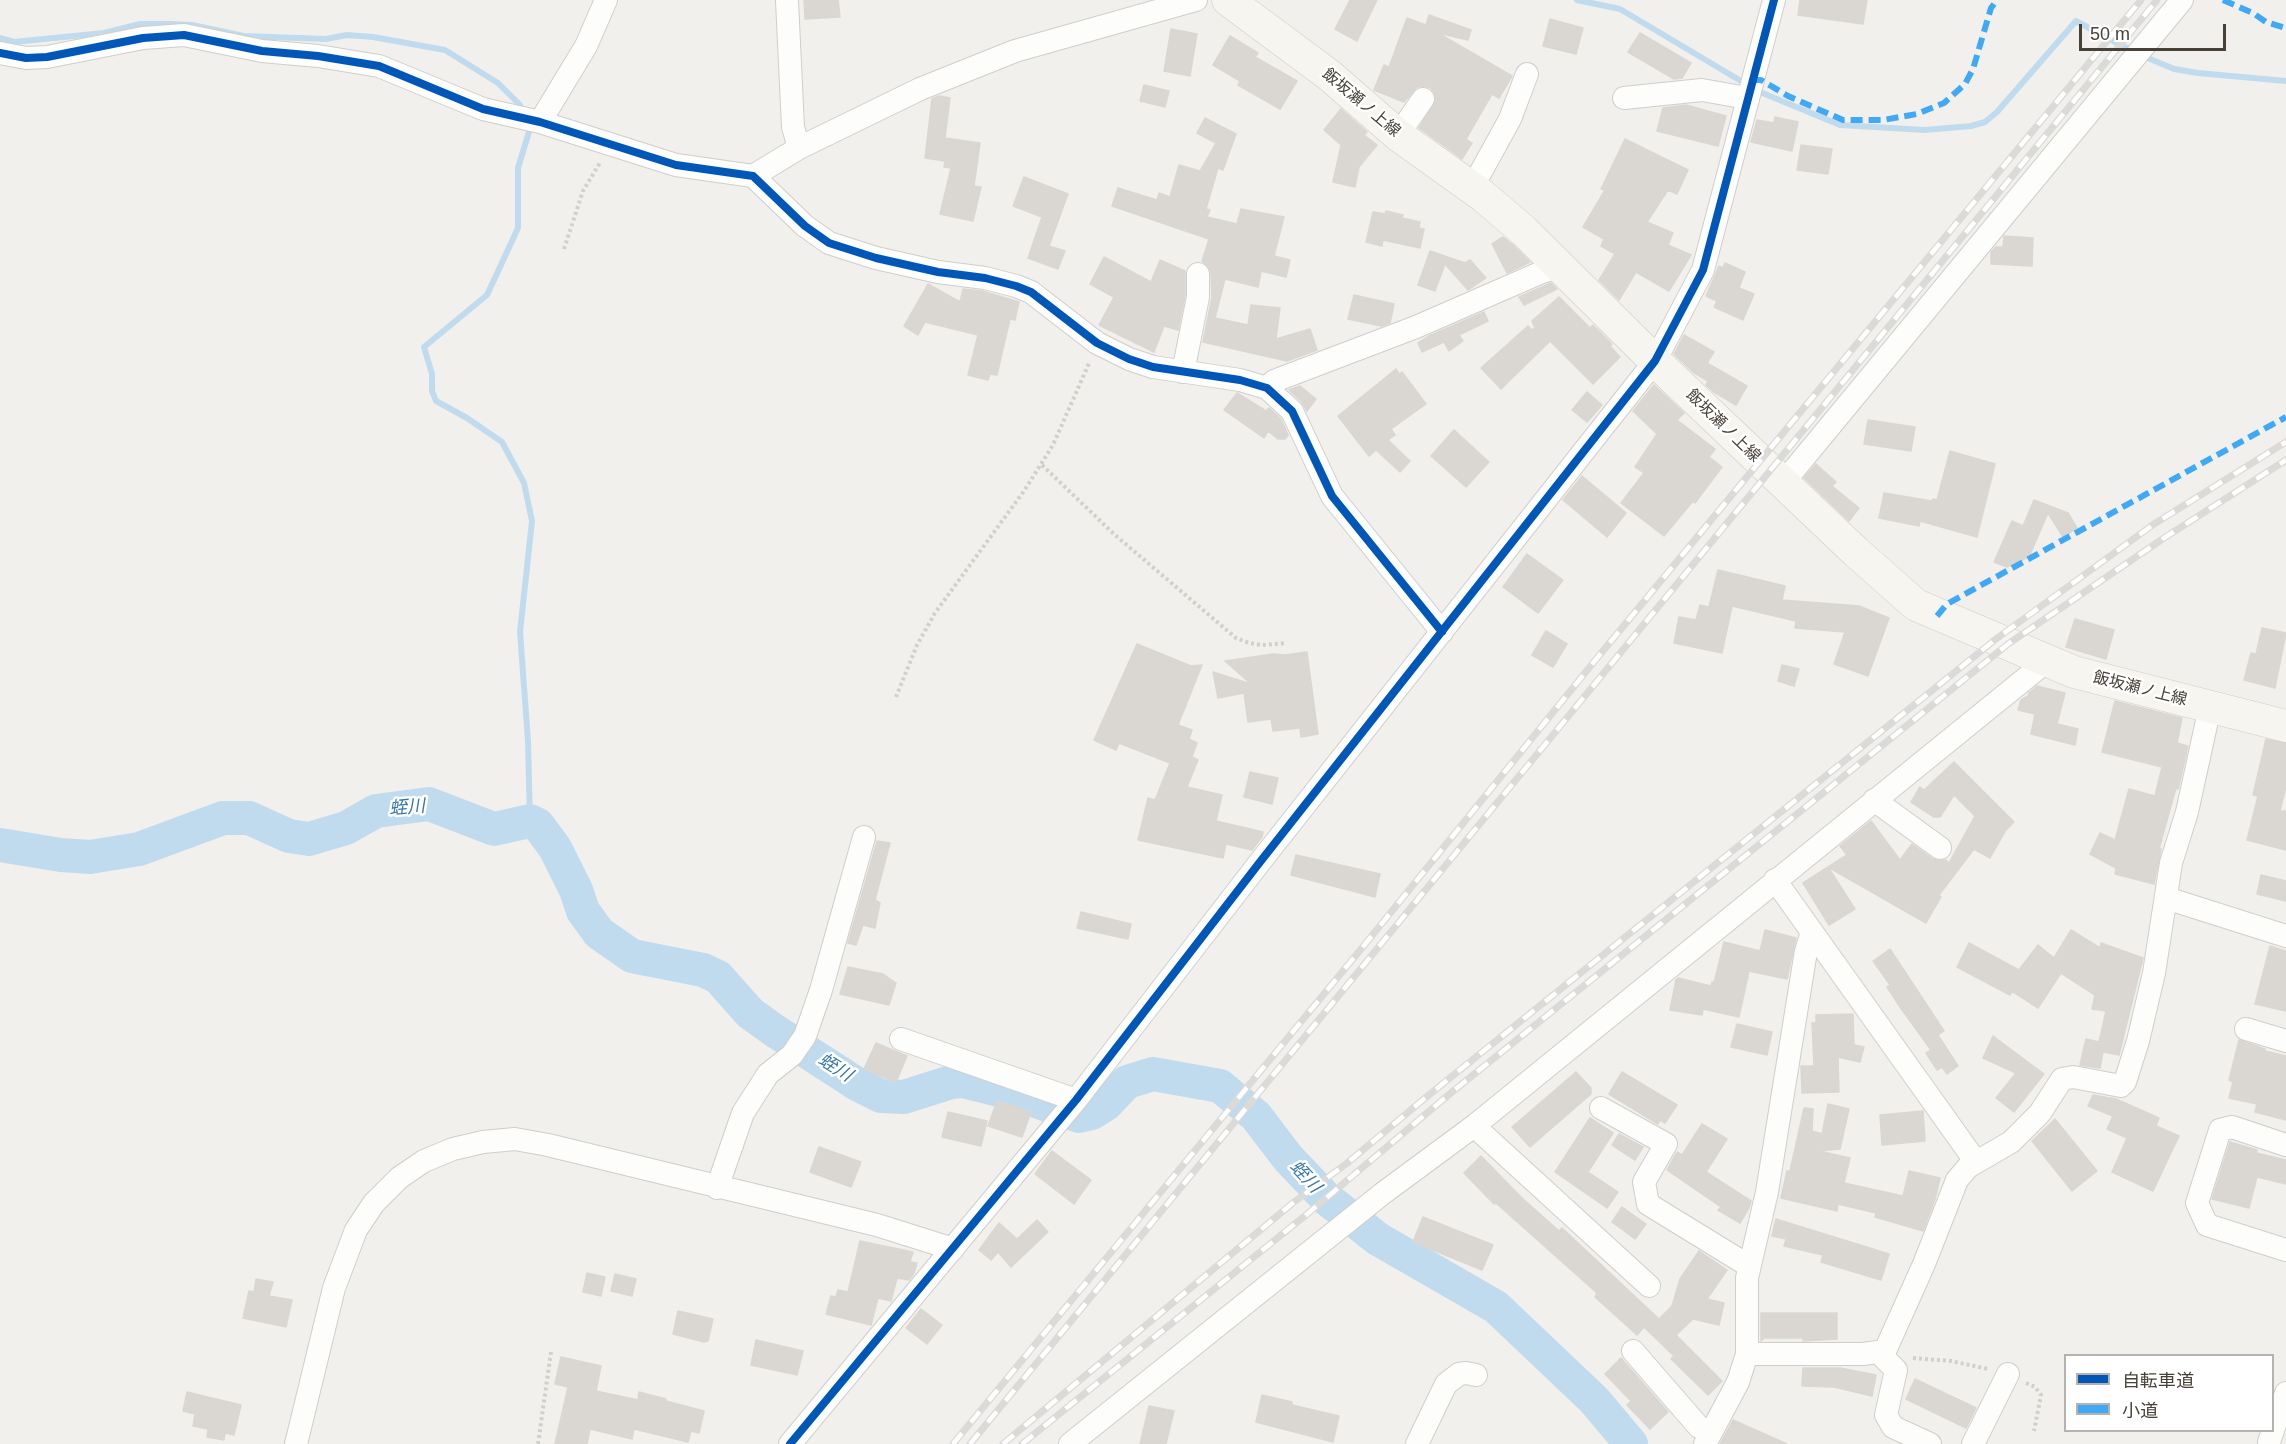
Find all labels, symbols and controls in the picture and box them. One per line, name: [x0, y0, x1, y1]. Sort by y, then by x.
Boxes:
scale bar: [2082, 12, 2229, 50]
text: 50 m: [2090, 24, 2130, 44]
street label: 飯坂瀬ノ上線: [1318, 65, 1404, 141]
street label: 飯坂瀬ノ上線: [1682, 386, 1764, 466]
street label: 飯坂瀬ノ上線: [2091, 668, 2189, 710]
water label: 蛭川: [388, 796, 426, 820]
water label: 蛭川: [814, 1049, 856, 1087]
water label: 蛭川: [1285, 1156, 1325, 1198]
legend: [2064, 1354, 2274, 1432]
text: 自転車道: [2122, 1371, 2194, 1391]
text: 小道: [2122, 1401, 2158, 1421]

